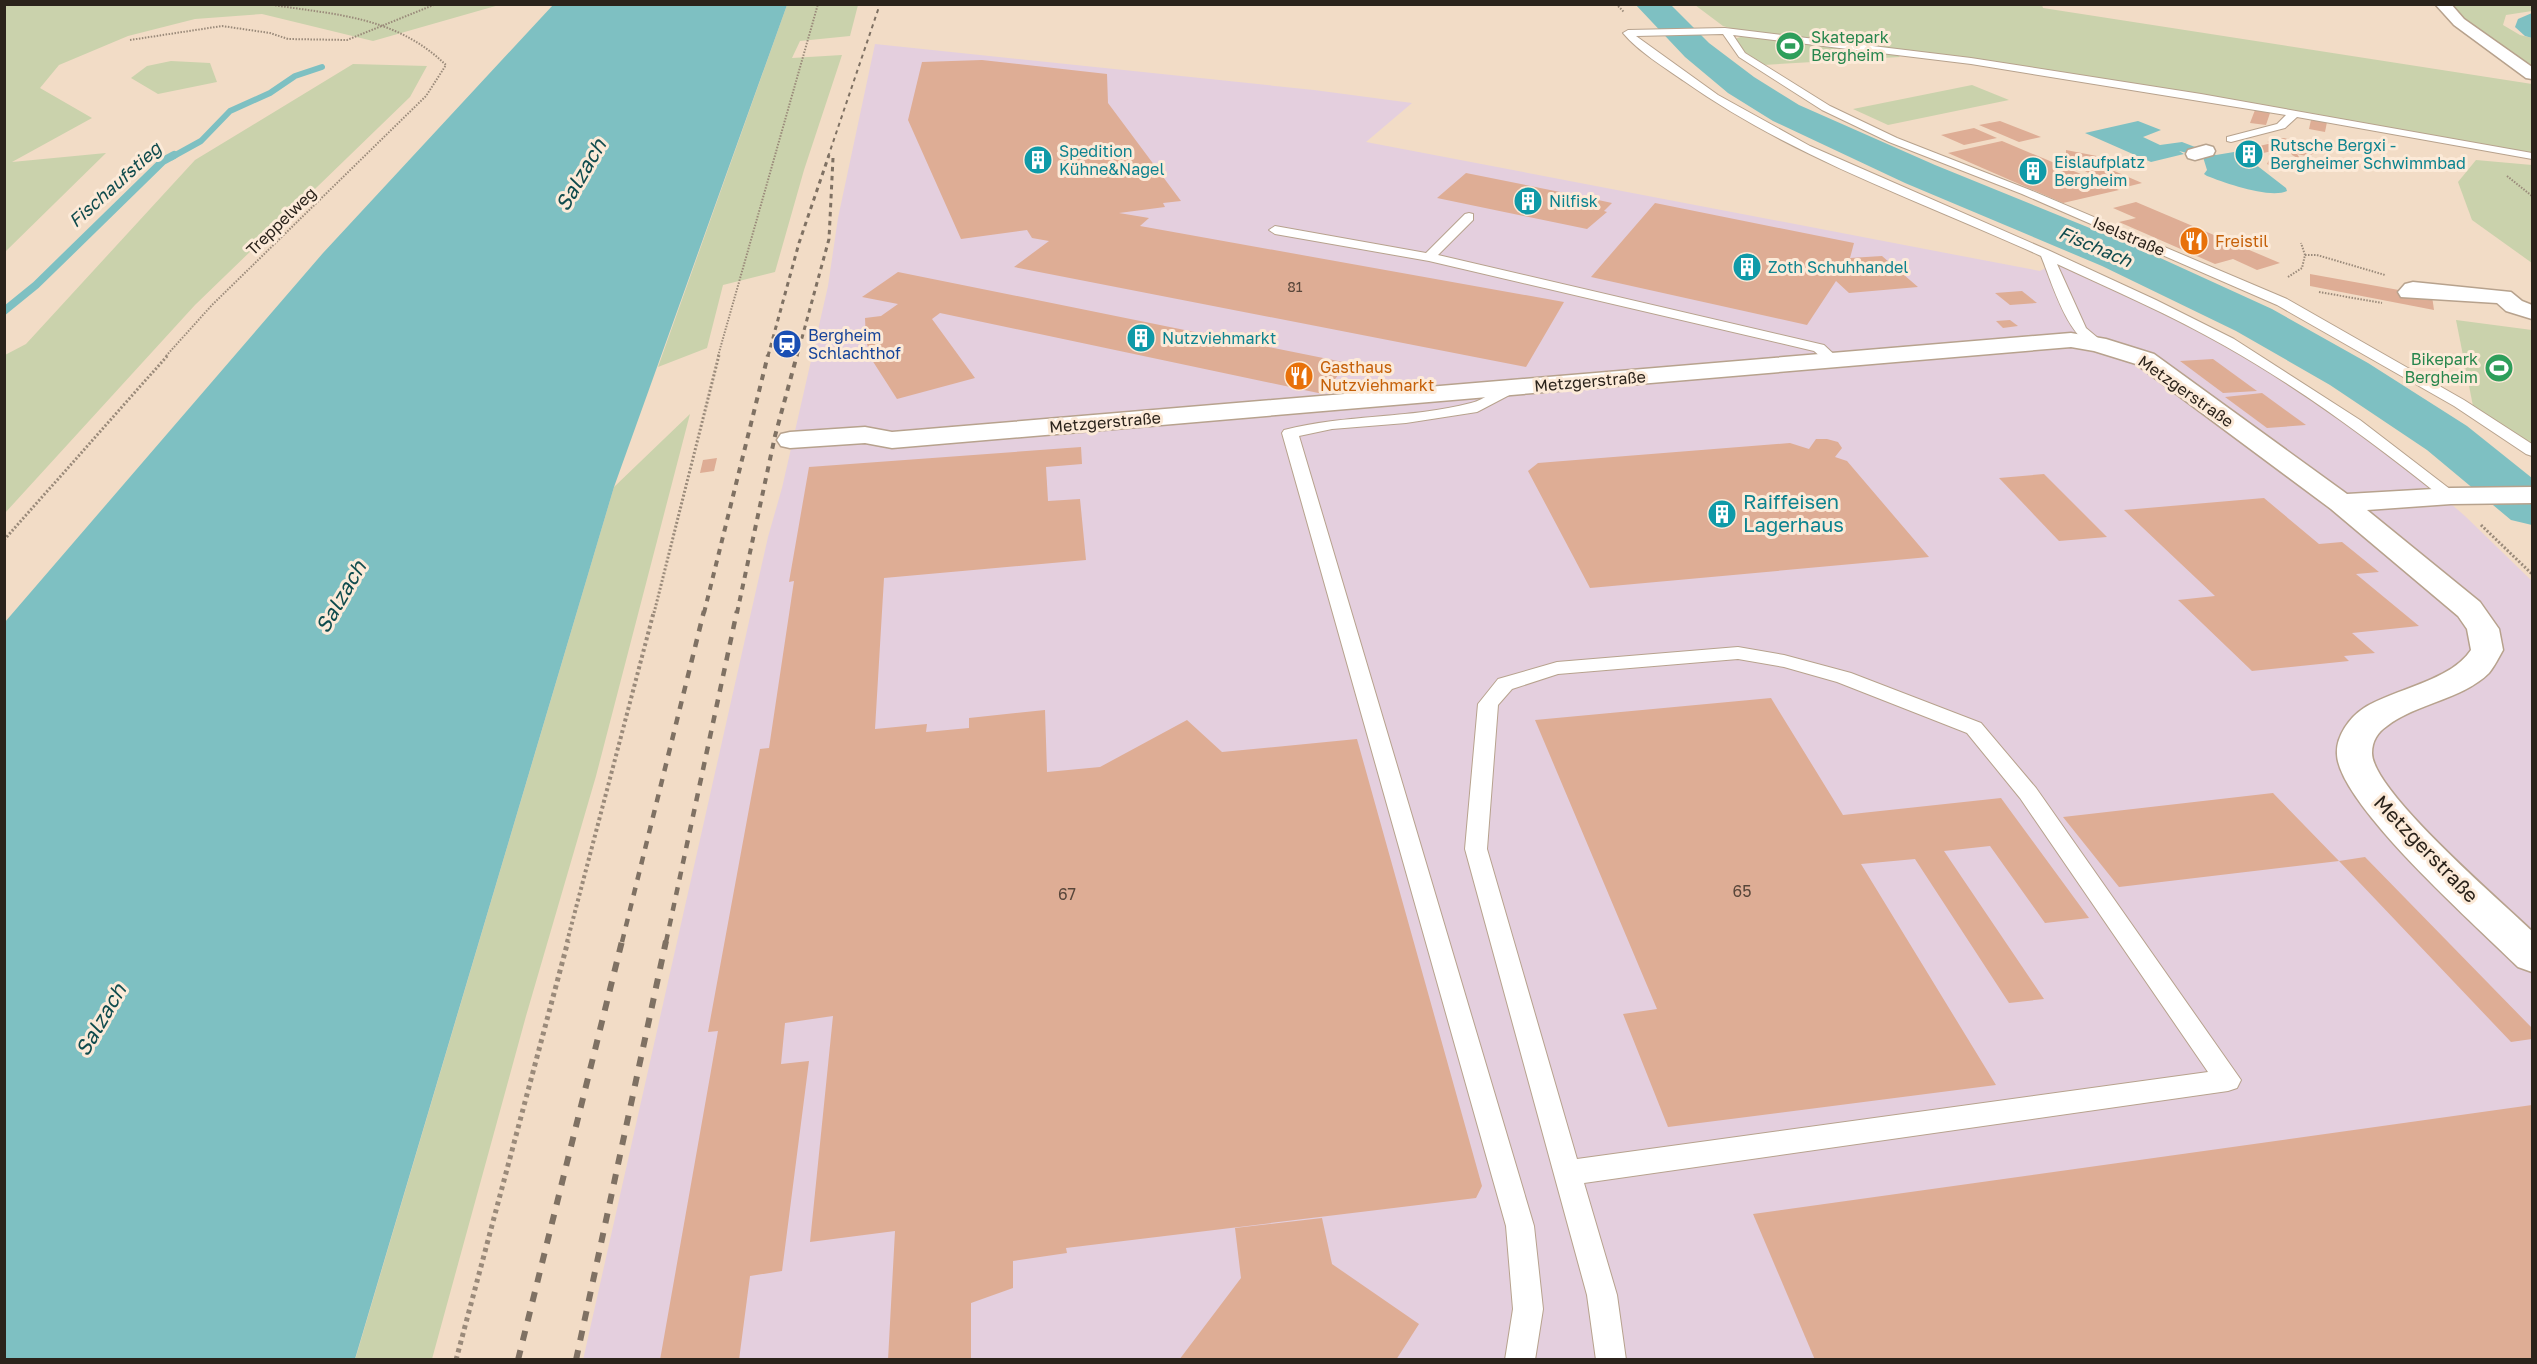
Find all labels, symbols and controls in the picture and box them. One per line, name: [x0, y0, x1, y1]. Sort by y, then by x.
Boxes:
place label: Skatepark Bergheim: [1811, 27, 1889, 65]
sports icon: Skatepark Bergheim: [1774, 30, 1806, 62]
water label: Salzach: [549, 133, 612, 215]
place label: Rutsche Bergxi - Bergheimer Schwimmbad: [2270, 135, 2466, 173]
water label: Fischaufstieg: [64, 136, 166, 231]
building icon: Rutsche Bergxi - Bergheimer Schwimmbad: [2233, 138, 2265, 170]
place label: Spedition Kühne&Nagel: [1059, 141, 1165, 179]
building icon: Spedition Kühne&Nagel: [1022, 144, 1054, 176]
place label: Eislaufplatz Bergheim: [2054, 152, 2145, 190]
building icon: Eislaufplatz Bergheim: [2017, 155, 2049, 187]
street label: Treppelweg: [242, 183, 320, 259]
building icon: Nilfisk: [1512, 185, 1544, 217]
place label: Nilfisk: [1549, 191, 1598, 211]
street label: Iselstraße: [2090, 212, 2168, 260]
water label: Fischach: [2056, 221, 2136, 272]
restaurant icon: Freistil: [2178, 225, 2210, 257]
place label: Freistil: [2215, 231, 2268, 251]
building icon: Zoth Schuhhandel: [1731, 251, 1763, 283]
place label: Zoth Schuhhandel: [1768, 257, 1908, 277]
house number: 81: [1287, 278, 1303, 295]
building icon: Nutzviehmarkt: [1125, 322, 1157, 354]
place label: Bergheim Schlachthof: [808, 325, 901, 363]
station icon: Bergheim Schlachthof: [771, 328, 803, 360]
place label: Nutzviehmarkt: [1162, 328, 1276, 348]
place label: Bikepark Bergheim: [2405, 349, 2478, 387]
street label: Metzgerstraße: [2134, 351, 2238, 431]
sports icon: Bikepark Bergheim: [2483, 352, 2515, 384]
place label: Gasthaus Nutzviehmarkt: [1320, 357, 1434, 395]
restaurant icon: Gasthaus Nutzviehmarkt: [1283, 360, 1315, 392]
street label: Metzgerstraße: [1533, 366, 1647, 396]
street label: Metzgerstraße: [1048, 407, 1162, 437]
place label: Raiffeisen Lagerhaus: [1743, 489, 1844, 536]
building icon: Raiffeisen Lagerhaus: [1706, 498, 1738, 530]
water label: Salzach: [309, 555, 372, 637]
street label: Metzgerstraße: [2370, 790, 2484, 907]
house number: 65: [1733, 881, 1751, 901]
house number: 67: [1058, 884, 1076, 904]
water label: Salzach: [69, 978, 132, 1060]

